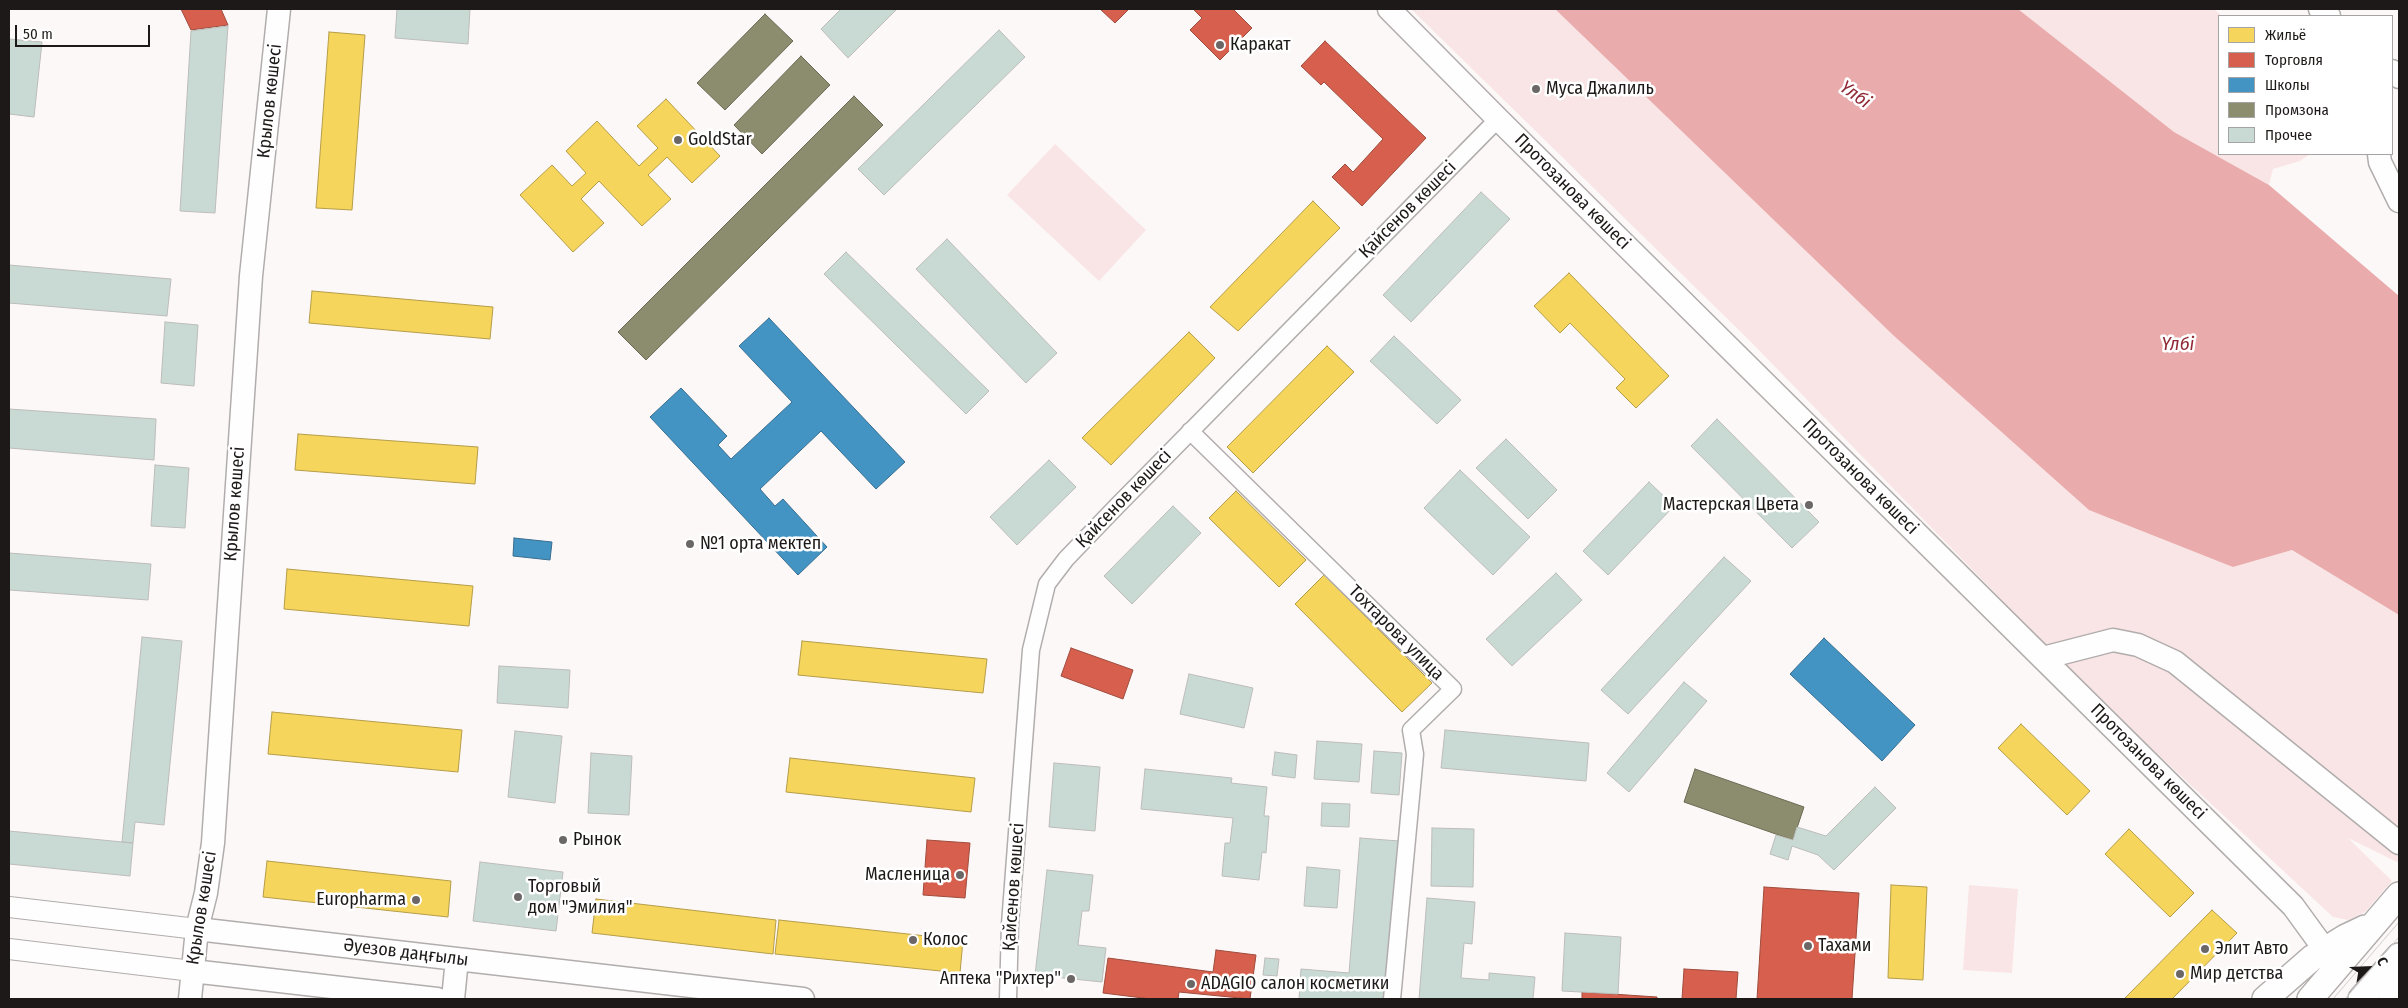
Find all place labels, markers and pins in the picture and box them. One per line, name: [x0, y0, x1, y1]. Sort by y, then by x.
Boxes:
place label: Каракат: [1230, 34, 1290, 56]
marker: Каракат: [1214, 39, 1226, 51]
place label: Муса Джалиль: [1546, 78, 1654, 100]
marker: Муса Джалиль: [1530, 83, 1542, 95]
place label: GoldStar: [688, 129, 752, 151]
marker: GoldStar: [672, 134, 684, 146]
place label: Мастерская Цвета: [1663, 494, 1799, 516]
marker: Мастерская Цвета: [1803, 499, 1815, 511]
place label: №1 орта мектеп: [700, 533, 821, 555]
marker: №1 орта мектеп: [684, 538, 696, 550]
place label: Рынок: [573, 829, 622, 851]
marker: Рынок: [557, 834, 569, 846]
place label: Масленица: [865, 864, 950, 886]
marker: Масленица: [954, 869, 966, 881]
place label: Торговый дом "Эмилия": [528, 876, 632, 919]
place label: Europharma: [316, 889, 406, 911]
marker: Торговый дом "Эмилия": [512, 891, 524, 903]
marker: Europharma: [410, 894, 422, 906]
place label: Колос: [923, 929, 968, 951]
marker: Колос: [907, 934, 919, 946]
place label: Тахами: [1818, 935, 1871, 957]
place label: Элит Авто: [2215, 938, 2288, 960]
marker: Тахами: [1802, 940, 1814, 952]
marker: Элит Авто: [2199, 943, 2211, 955]
place label: Мир детства: [2190, 963, 2283, 985]
place label: Аптека "Рихтер": [940, 968, 1061, 990]
marker: Мир детства: [2174, 968, 2186, 980]
marker: Аптека "Рихтер": [1065, 973, 1077, 985]
place label: ADAGIO салон косметики: [1201, 973, 1389, 995]
marker: ADAGIO салон косметики: [1185, 978, 1197, 990]

